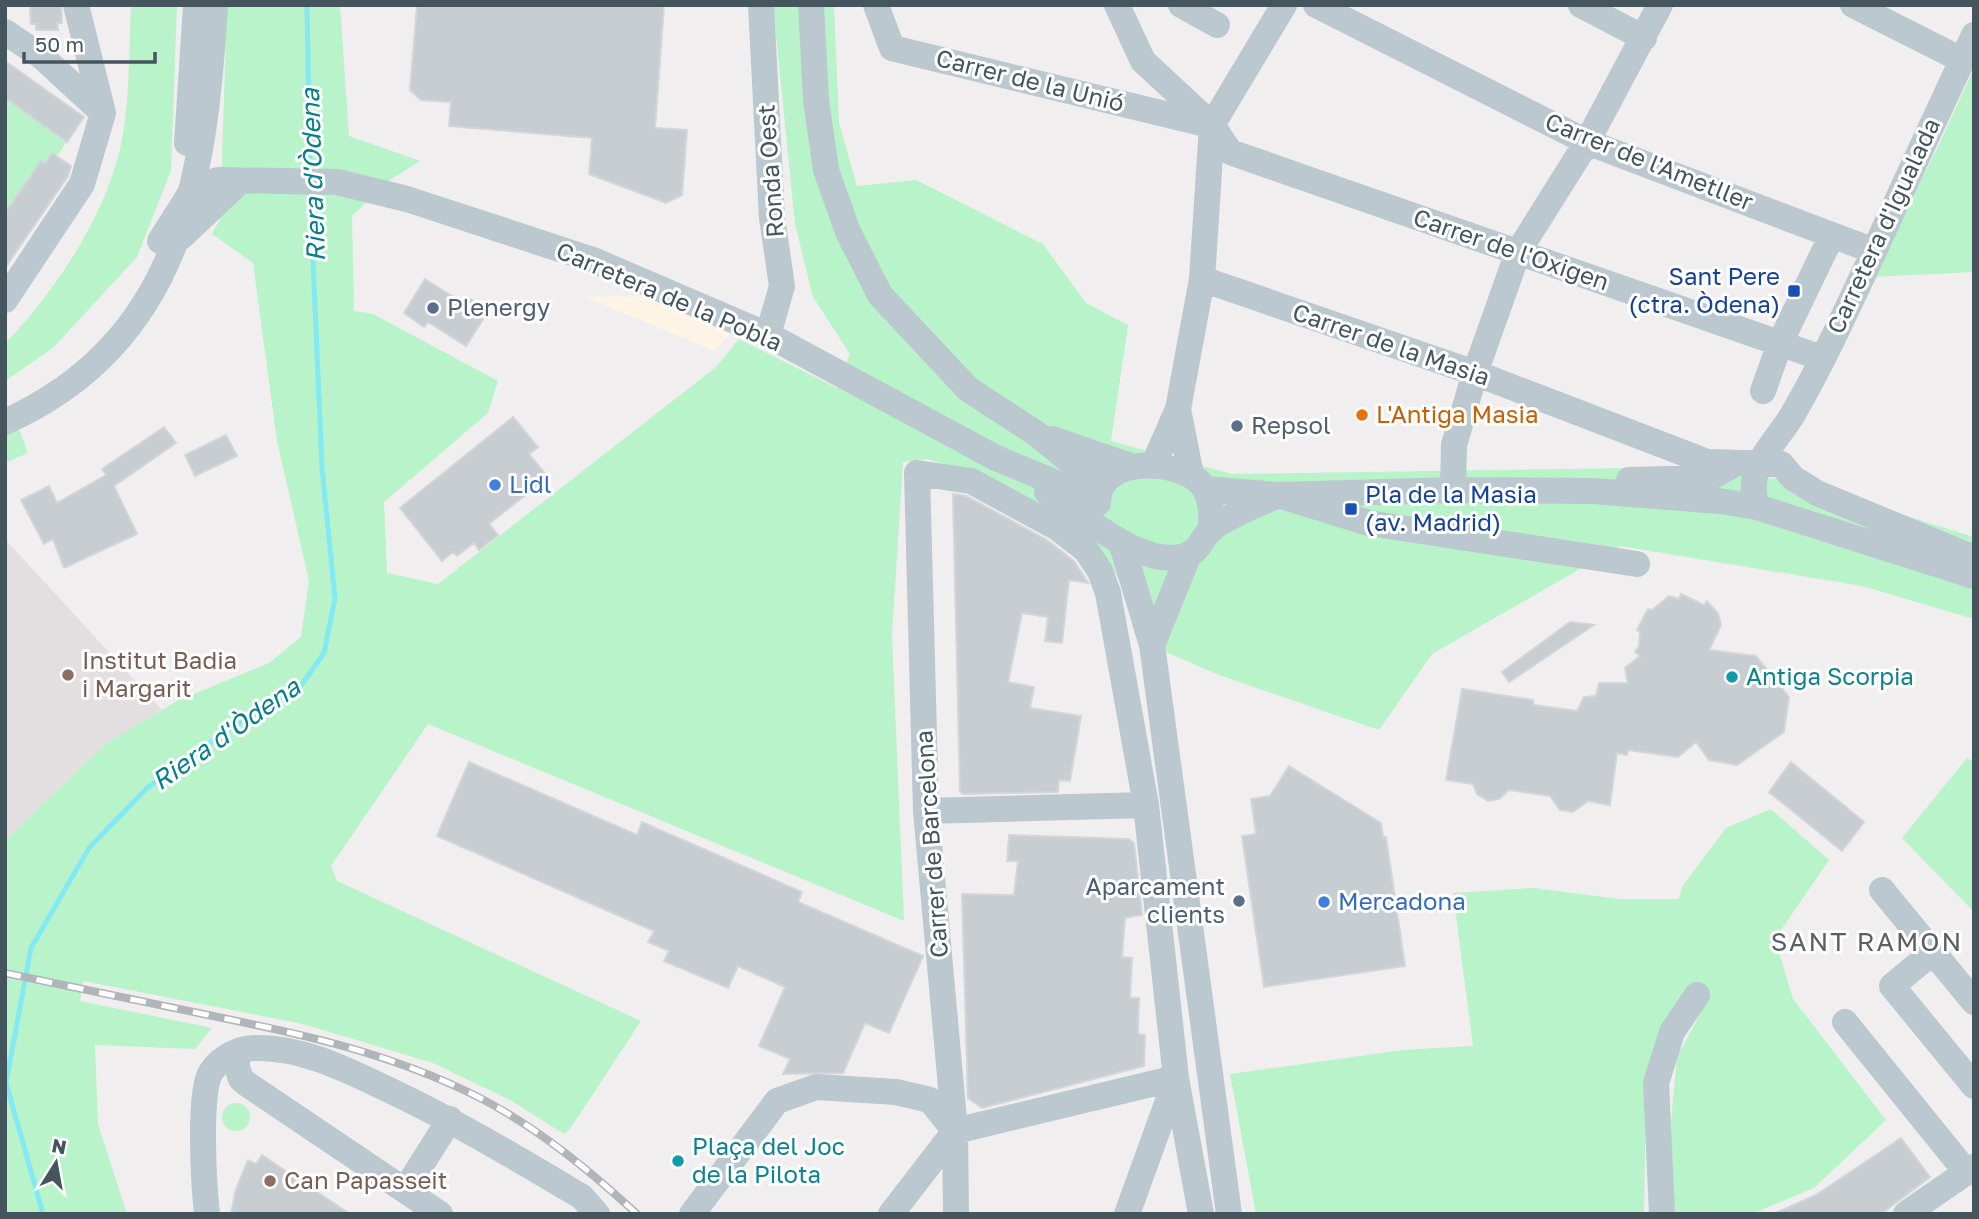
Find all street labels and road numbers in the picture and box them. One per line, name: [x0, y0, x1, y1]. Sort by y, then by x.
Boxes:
street label: Carrer de la Unió: [933, 42, 1127, 117]
street label: Ronda Oest: [750, 103, 789, 239]
street label: Carrer de l'Ametller: [1541, 106, 1758, 216]
street label: Carretera d'Igualada: [1820, 113, 1945, 338]
street label: Carrer de l'Oxigen: [1410, 202, 1613, 296]
street label: Carretera de la Pobla: [552, 235, 787, 356]
street label: Carrer de la Masia: [1289, 296, 1494, 391]
street label: Carrer de Barcelona: [908, 729, 953, 959]

